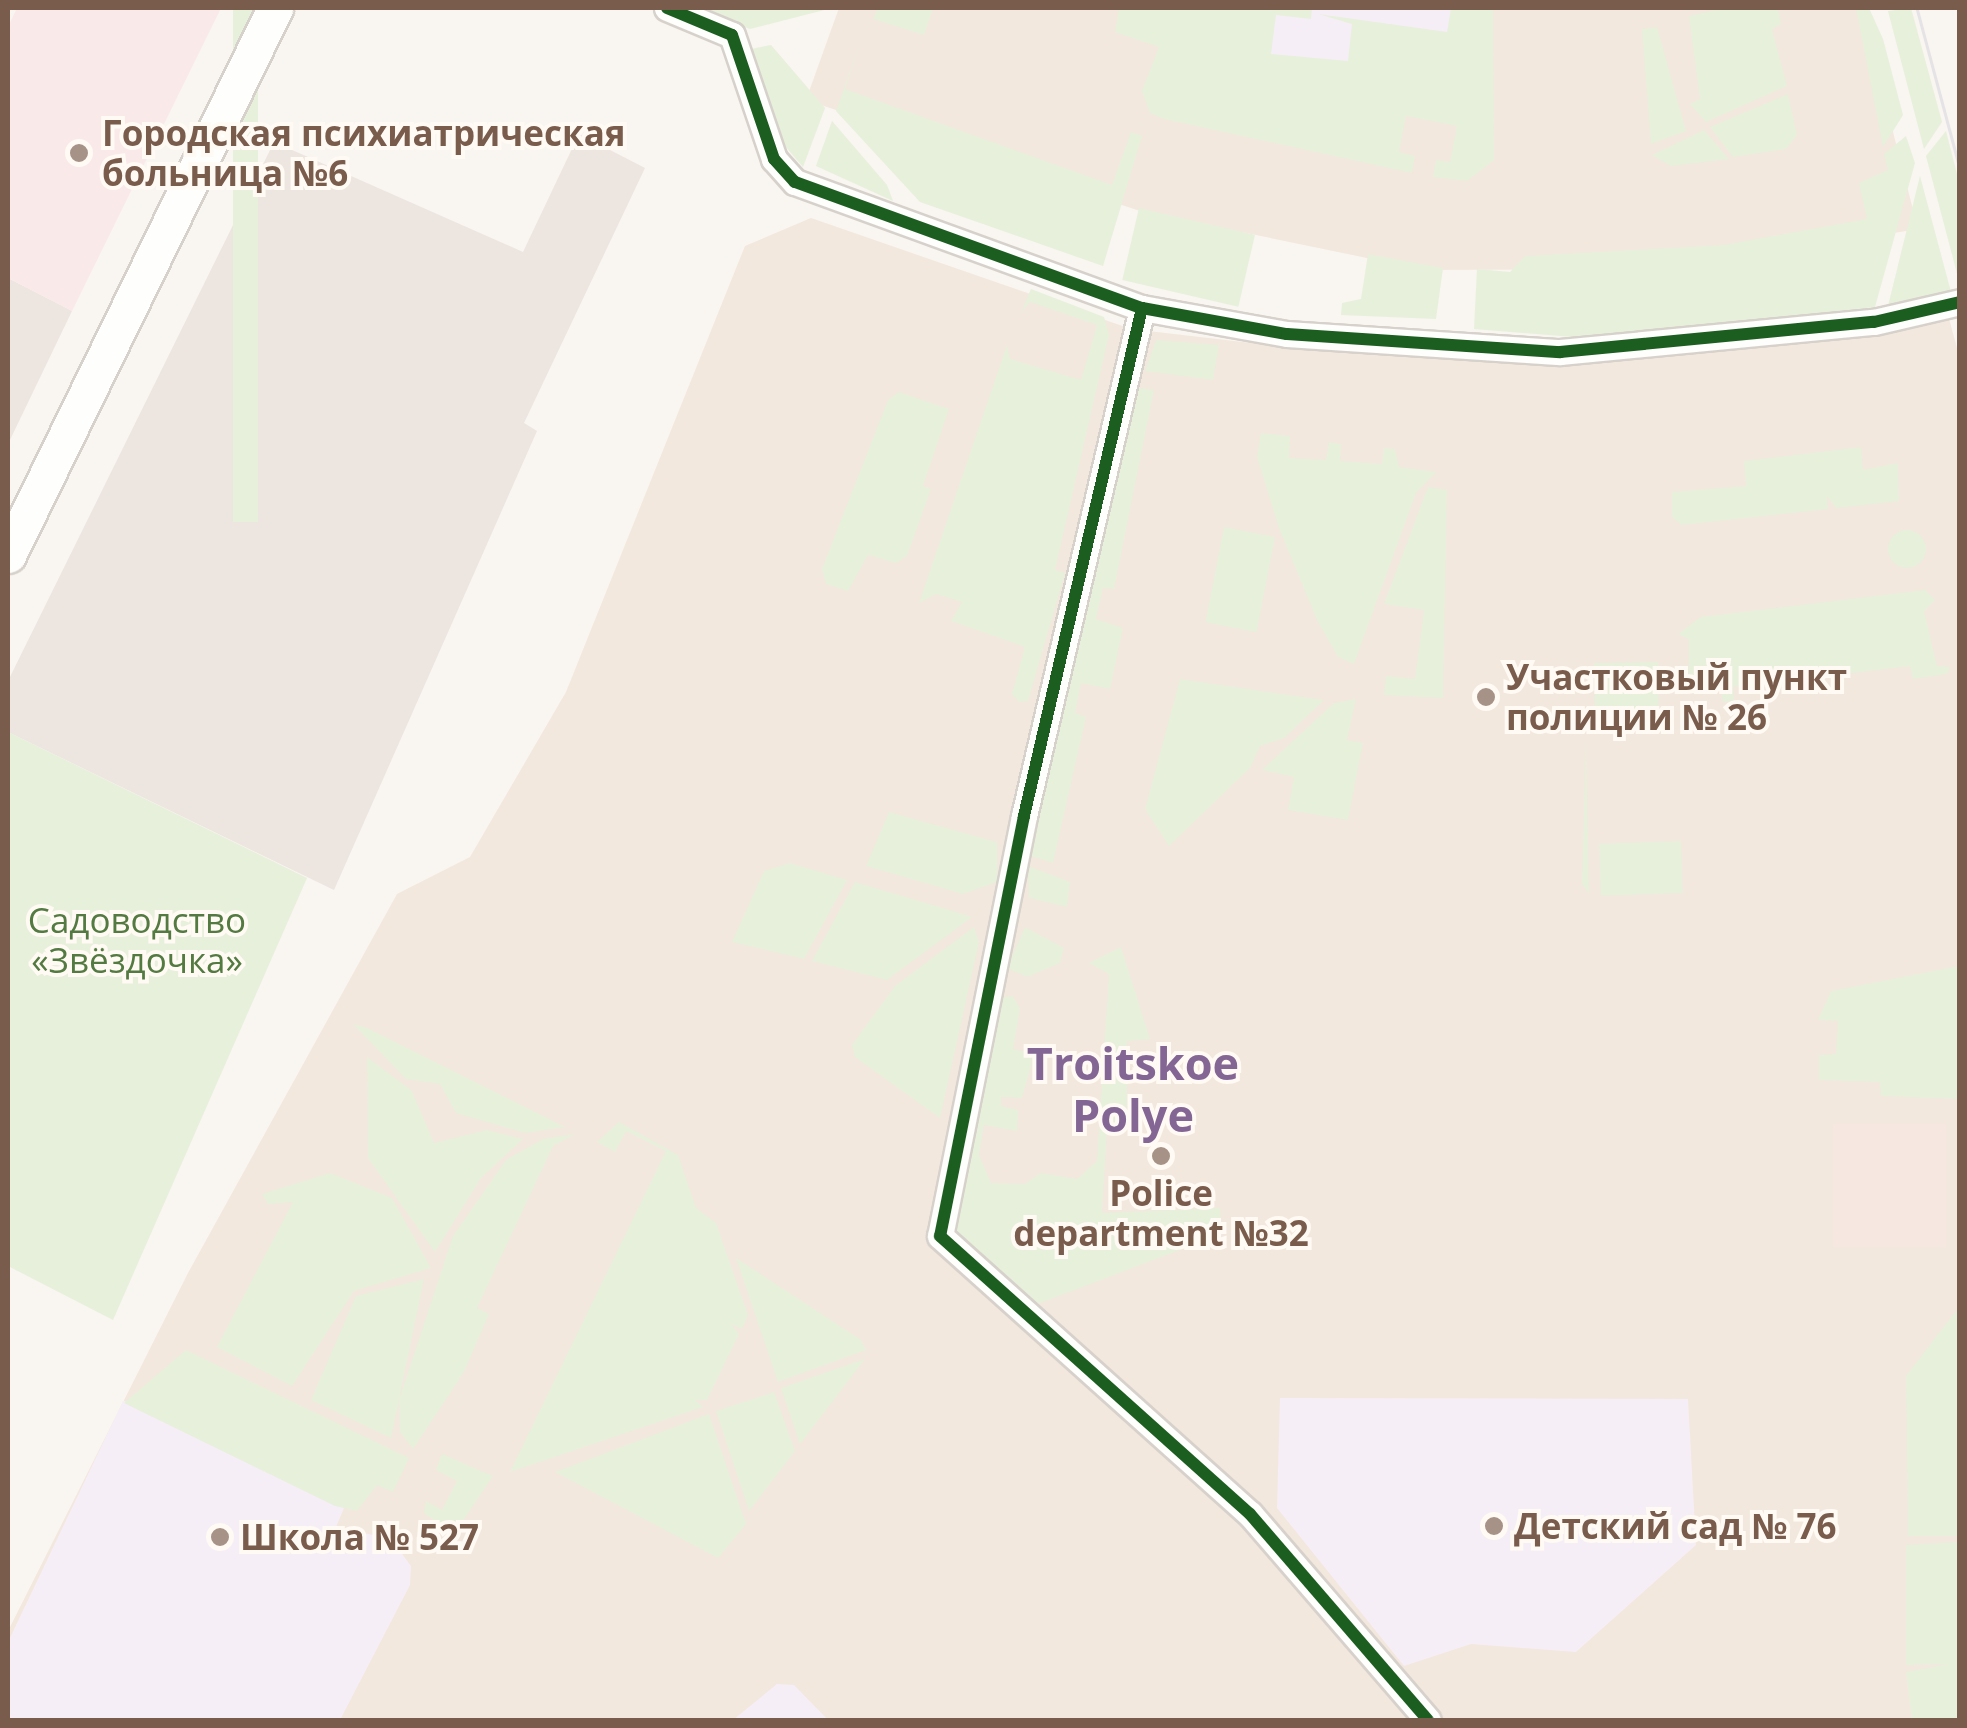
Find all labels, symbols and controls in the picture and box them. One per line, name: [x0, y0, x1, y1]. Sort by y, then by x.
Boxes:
place label: Городская психиатрическая больница №6: [102, 112, 626, 194]
marker: Городская психиатрическая больница №6: [66, 140, 92, 166]
place label: Участковый пункт полиции № 26: [1506, 656, 1847, 738]
marker: Участковый пункт полиции № 26: [1475, 686, 1497, 708]
park label: Садоводство «Звёздочка»: [28, 899, 246, 981]
district label: Troitskoe Polye: [1027, 1036, 1239, 1142]
marker: Police department №32: [1150, 1145, 1172, 1167]
place label: Police department №32: [1013, 1172, 1309, 1254]
place label: Детский сад № 76: [1514, 1505, 1837, 1547]
marker: Детский сад № 76: [1483, 1515, 1505, 1537]
place label: Школа № 527: [240, 1516, 479, 1558]
marker: Школа № 527: [209, 1526, 231, 1548]

